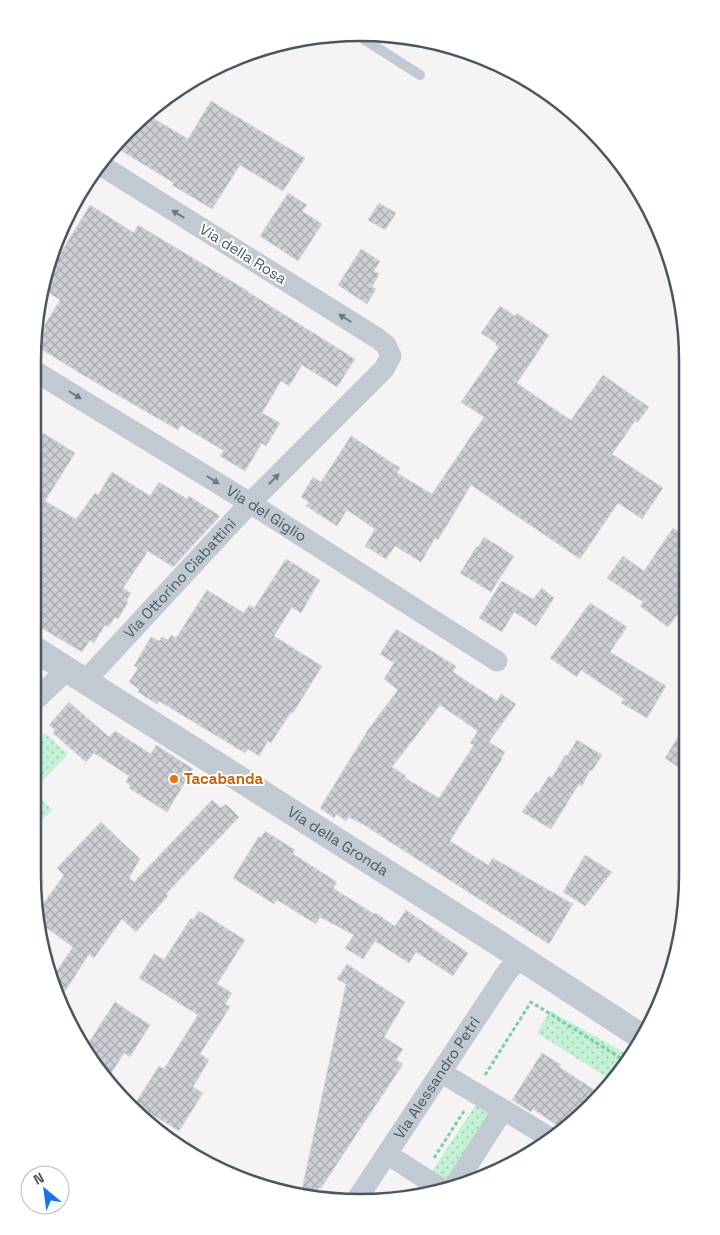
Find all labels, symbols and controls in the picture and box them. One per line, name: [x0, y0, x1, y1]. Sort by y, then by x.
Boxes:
one-way arrow: [171, 209, 185, 218]
street label: Via della Rosa: [196, 219, 291, 288]
one-way arrow: [339, 314, 352, 323]
one-way arrow: [68, 390, 81, 400]
one-way arrow: [268, 473, 280, 485]
one-way arrow: [207, 476, 220, 485]
street label: Via del Giglio: [223, 481, 310, 546]
street label: Via Ottorino Ciabattini: [120, 514, 240, 642]
place label: Tacabanda: [184, 769, 264, 788]
marker: Tacabanda: [168, 773, 180, 785]
street label: Via della Gronda: [284, 802, 393, 880]
street label: Via Alessandro Petri: [389, 1013, 484, 1143]
north arrow: [20, 1165, 70, 1215]
text: N: [30, 1168, 47, 1189]

